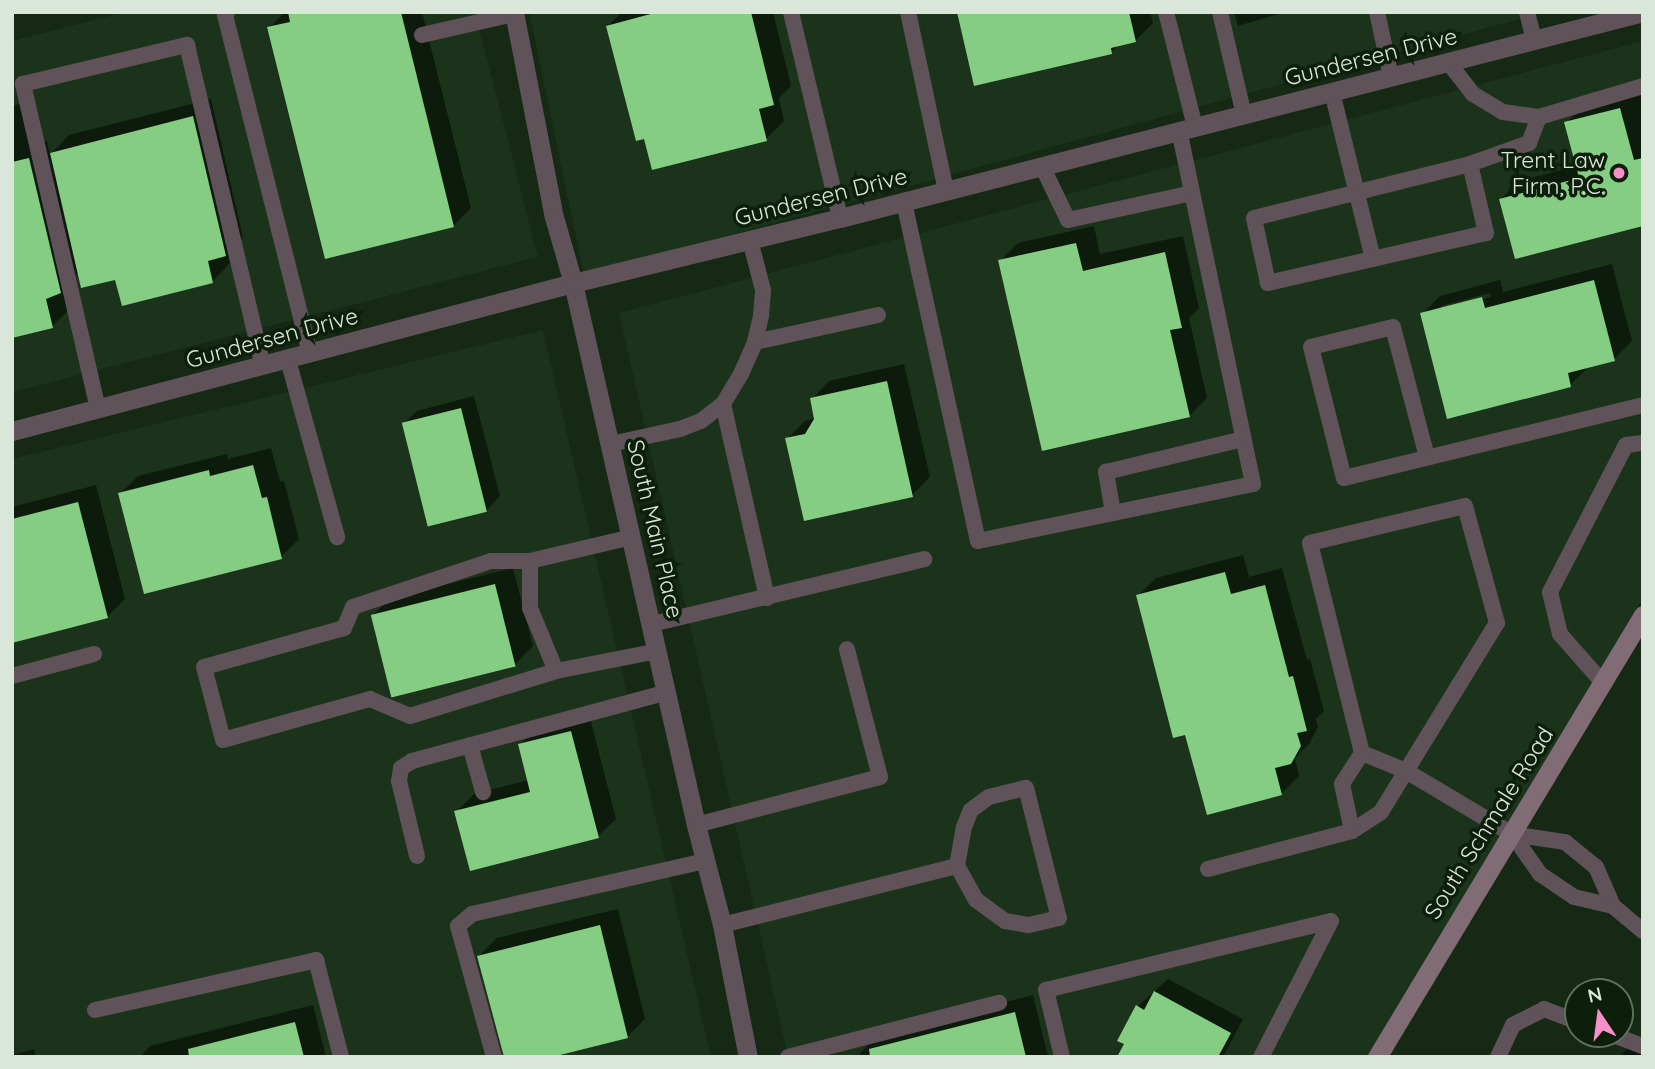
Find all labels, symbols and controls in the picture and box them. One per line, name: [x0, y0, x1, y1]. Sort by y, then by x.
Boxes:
street label: Gundersen Drive: [1282, 22, 1460, 92]
place label: Trent Law Firm, P.C.: [1500, 146, 1605, 200]
street label: Gundersen Drive: [732, 162, 910, 232]
marker: Trent Law Firm, P.C.: [1611, 165, 1627, 181]
street label: Gundersen Drive: [183, 302, 361, 374]
street label: South Main Place: [621, 437, 689, 621]
street label: South Schmale Road: [1419, 722, 1559, 924]
north arrow: [1564, 978, 1634, 1048]
text: N: [1585, 981, 1604, 1008]

